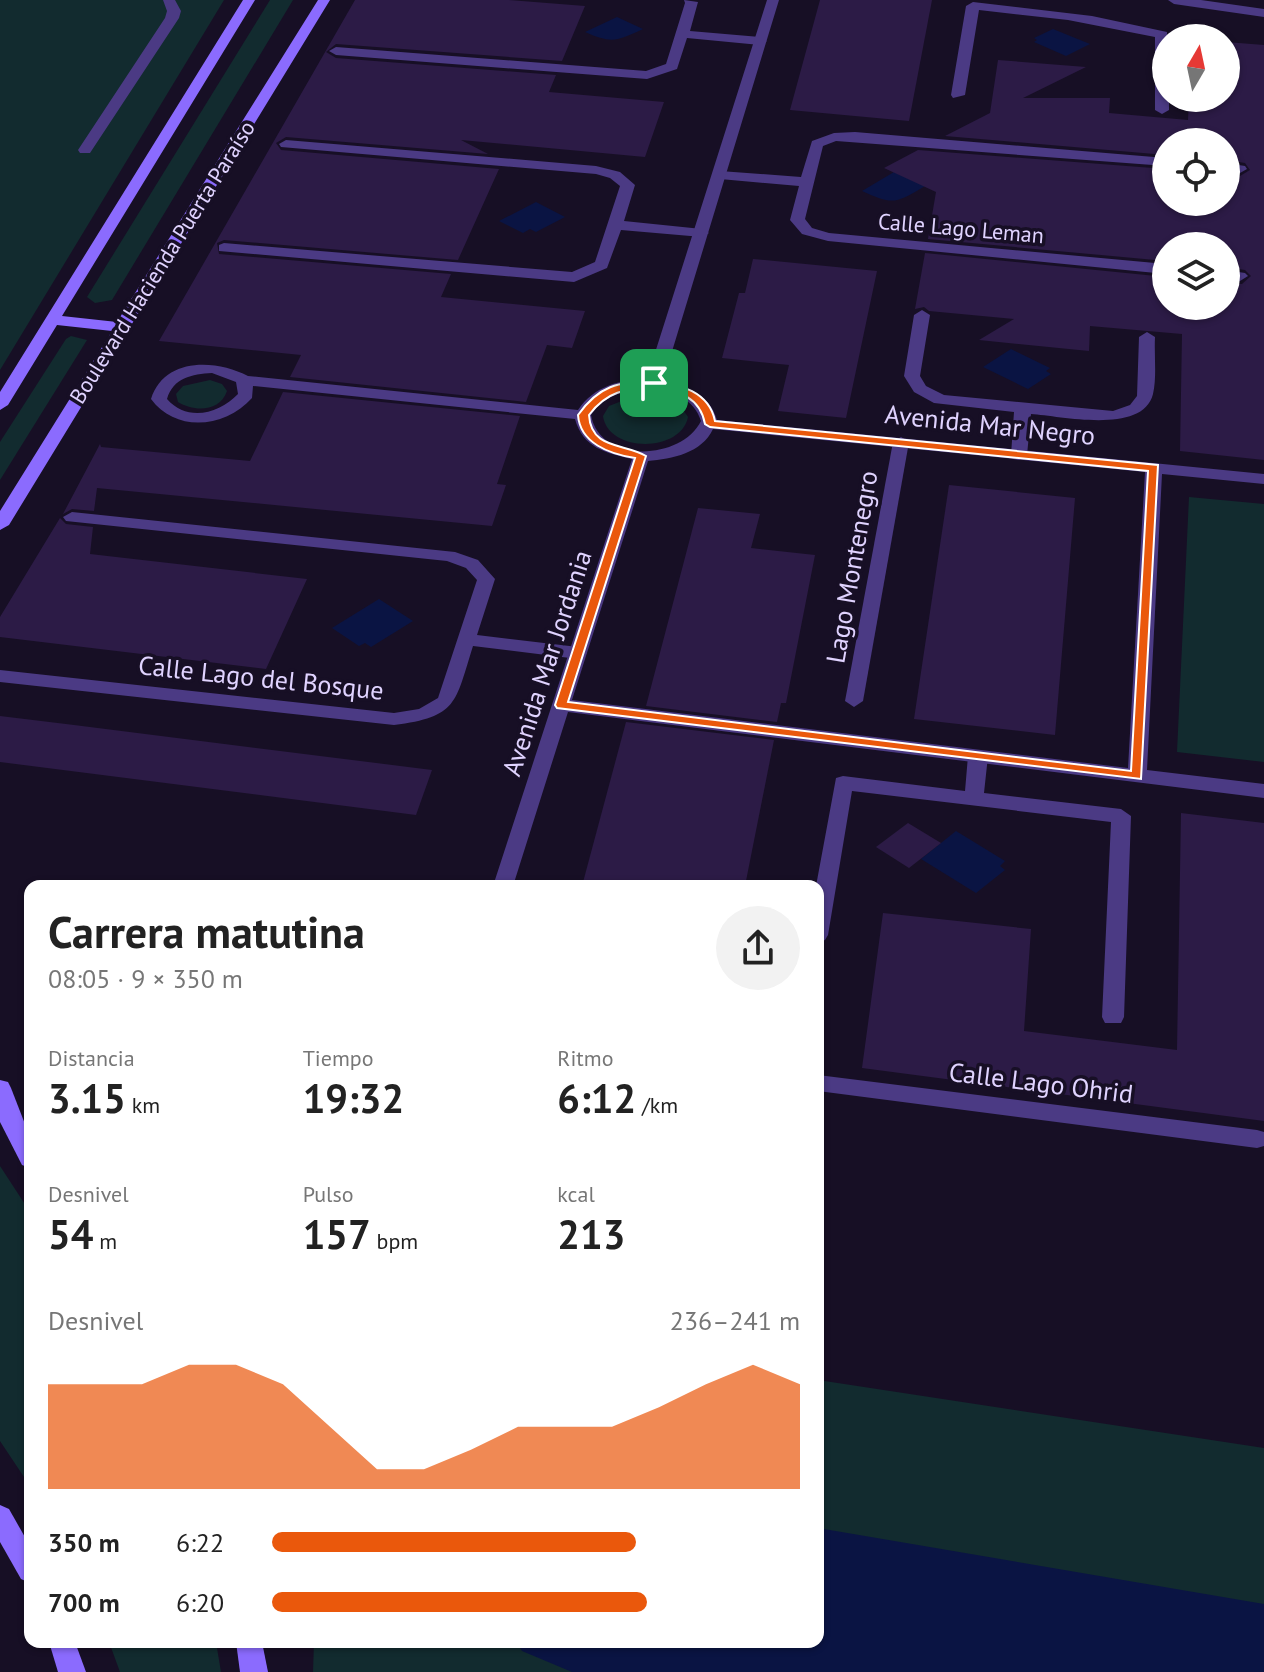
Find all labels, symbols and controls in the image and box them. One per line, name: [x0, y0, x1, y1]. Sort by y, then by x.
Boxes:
north arrow: [1152, 24, 1240, 112]
map controls: [1152, 24, 1240, 320]
street label: Boulevard Hacienda Puerta Paraíso: [63, 115, 261, 409]
button: locate: [1152, 128, 1240, 216]
street label: Calle Lago Leman: [877, 207, 1045, 249]
button: layers: [1152, 232, 1240, 320]
pin: [620, 349, 688, 417]
icon: arrive: [632, 361, 676, 405]
street label: Avenida Mar Negro: [883, 397, 1097, 452]
street label: Lago Montenegro: [818, 468, 885, 666]
street label: Avenida Mar Jordania: [494, 546, 599, 780]
street label: Calle Lago del Bosque: [137, 648, 385, 707]
text: Carrera matutina: [48, 903, 365, 960]
button: share: [716, 906, 800, 990]
text: 08:05 · 9 × 350 m: [48, 962, 243, 995]
text: Distancia: [48, 1044, 135, 1072]
text: Tiempo: [303, 1044, 374, 1072]
text: Ritmo: [557, 1044, 613, 1072]
street label: Calle Lago Ohrid: [947, 1055, 1135, 1110]
text: 3.15: [48, 1072, 126, 1124]
text: 19:32: [303, 1072, 404, 1124]
text: 6:12: [557, 1072, 636, 1124]
text: km: [126, 1091, 160, 1119]
text: /km: [636, 1091, 678, 1119]
text: Desnivel: [48, 1180, 129, 1208]
text: Pulso: [303, 1180, 354, 1208]
text: kcal: [557, 1180, 595, 1208]
text: 54: [48, 1208, 93, 1260]
text: 157: [303, 1208, 371, 1260]
text: 213: [557, 1208, 625, 1260]
text: m: [93, 1227, 117, 1255]
text: bpm: [371, 1227, 418, 1255]
text: Desnivel: [48, 1304, 143, 1337]
text: 236–241 m: [670, 1304, 800, 1337]
text: 350 m: [48, 1526, 120, 1559]
text: 6:22: [176, 1526, 224, 1559]
text: 700 m: [48, 1586, 120, 1619]
text: 6:20: [176, 1586, 224, 1619]

